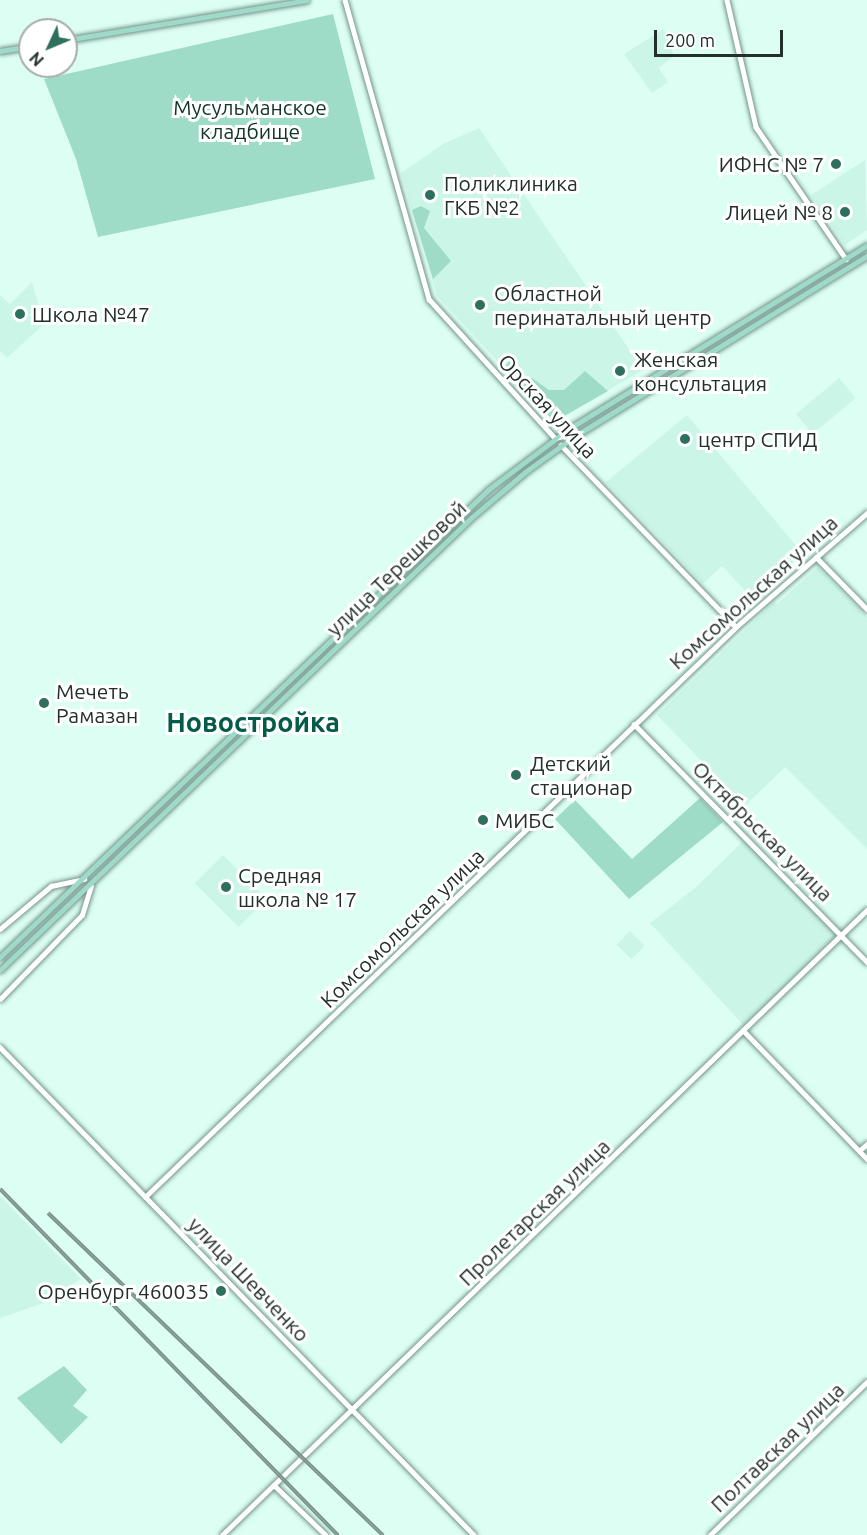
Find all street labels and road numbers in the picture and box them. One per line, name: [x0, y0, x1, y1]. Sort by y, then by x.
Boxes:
street label: Орская улица: [493, 349, 603, 463]
street label: улица Терешковой: [321, 495, 471, 641]
street label: Комсомольская улица: [664, 510, 842, 674]
street label: Октябрьская улица: [688, 756, 838, 906]
street label: Комсомольская улица: [315, 843, 489, 1013]
street label: Пролетарская улица: [453, 1133, 615, 1291]
street label: улица Шевченко: [183, 1211, 315, 1347]
street label: Полтавская улица: [705, 1377, 849, 1517]

